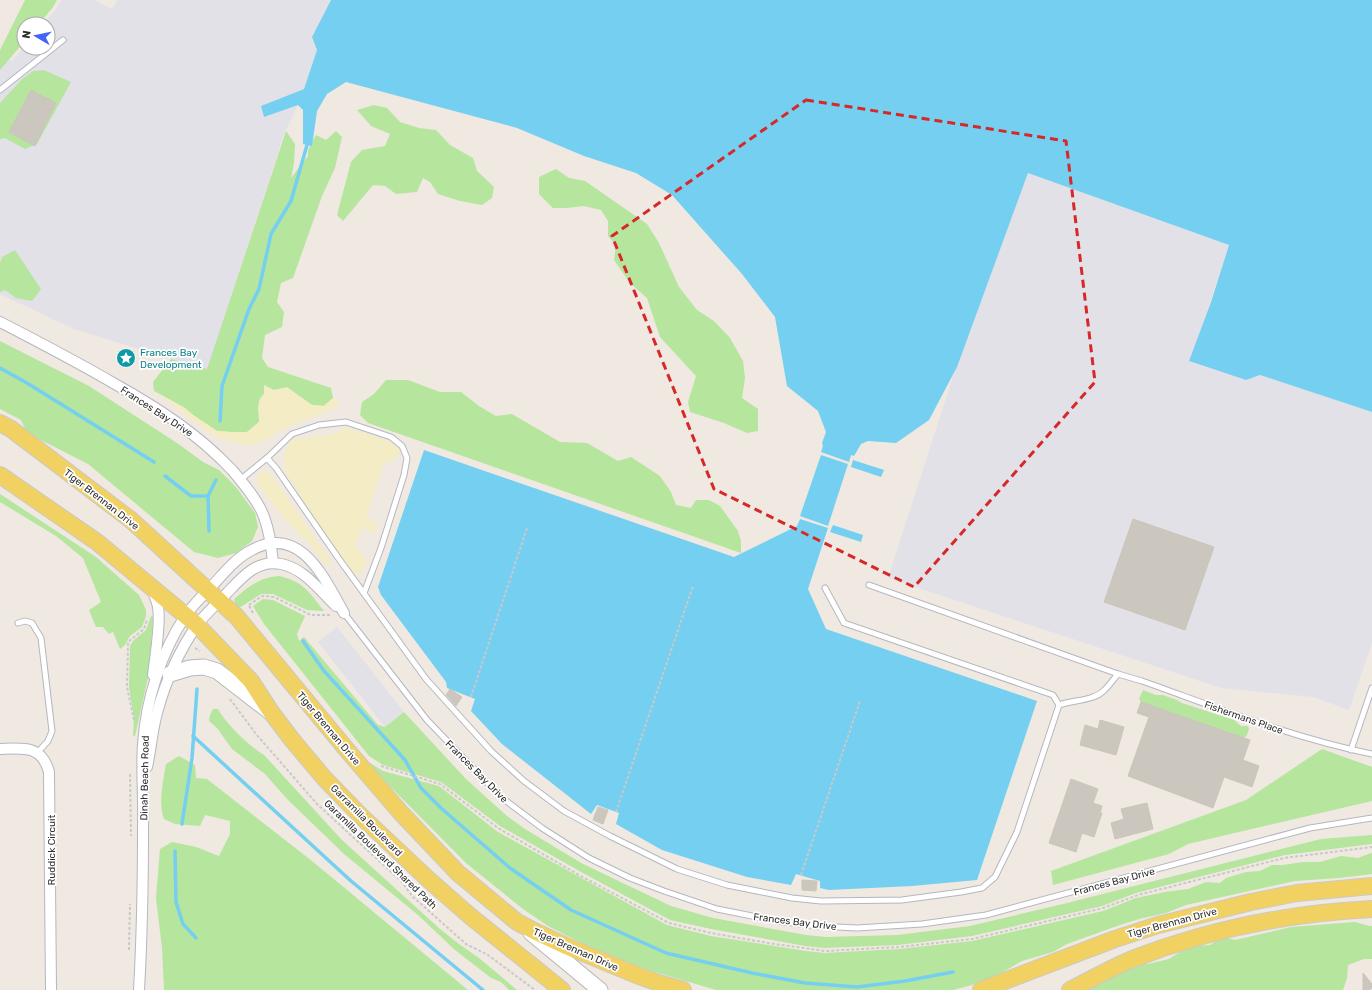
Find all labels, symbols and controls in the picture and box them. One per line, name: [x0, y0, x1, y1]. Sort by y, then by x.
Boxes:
north arrow: [16, 16, 56, 56]
text: N: [20, 30, 34, 39]
place icon: Frances Bay Development: [115, 347, 137, 369]
place label: Frances Bay Development: [140, 347, 202, 371]
street label: Frances Bay Drive: [118, 384, 195, 440]
street label: Tiger Brennan Drive: [61, 467, 142, 533]
street label: Tiger Brennan Drive: [294, 690, 363, 768]
street label: Fishermans Place: [1203, 699, 1285, 737]
street label: Dinah Beach Road: [138, 735, 152, 821]
street label: Frances Bay Drive: [443, 738, 510, 806]
street label: Garramilla Boulevard: [328, 782, 405, 859]
street label: Garamilla Boulevard Shared Path: [321, 798, 439, 912]
street label: Ruddick Circuit: [46, 815, 58, 885]
street label: Frances Bay Drive: [1072, 865, 1157, 899]
street label: Tiger Brennan Drive: [1126, 905, 1219, 941]
street label: Frances Bay Drive: [753, 911, 837, 933]
street label: Tiger Brennan Drive: [531, 926, 620, 974]

